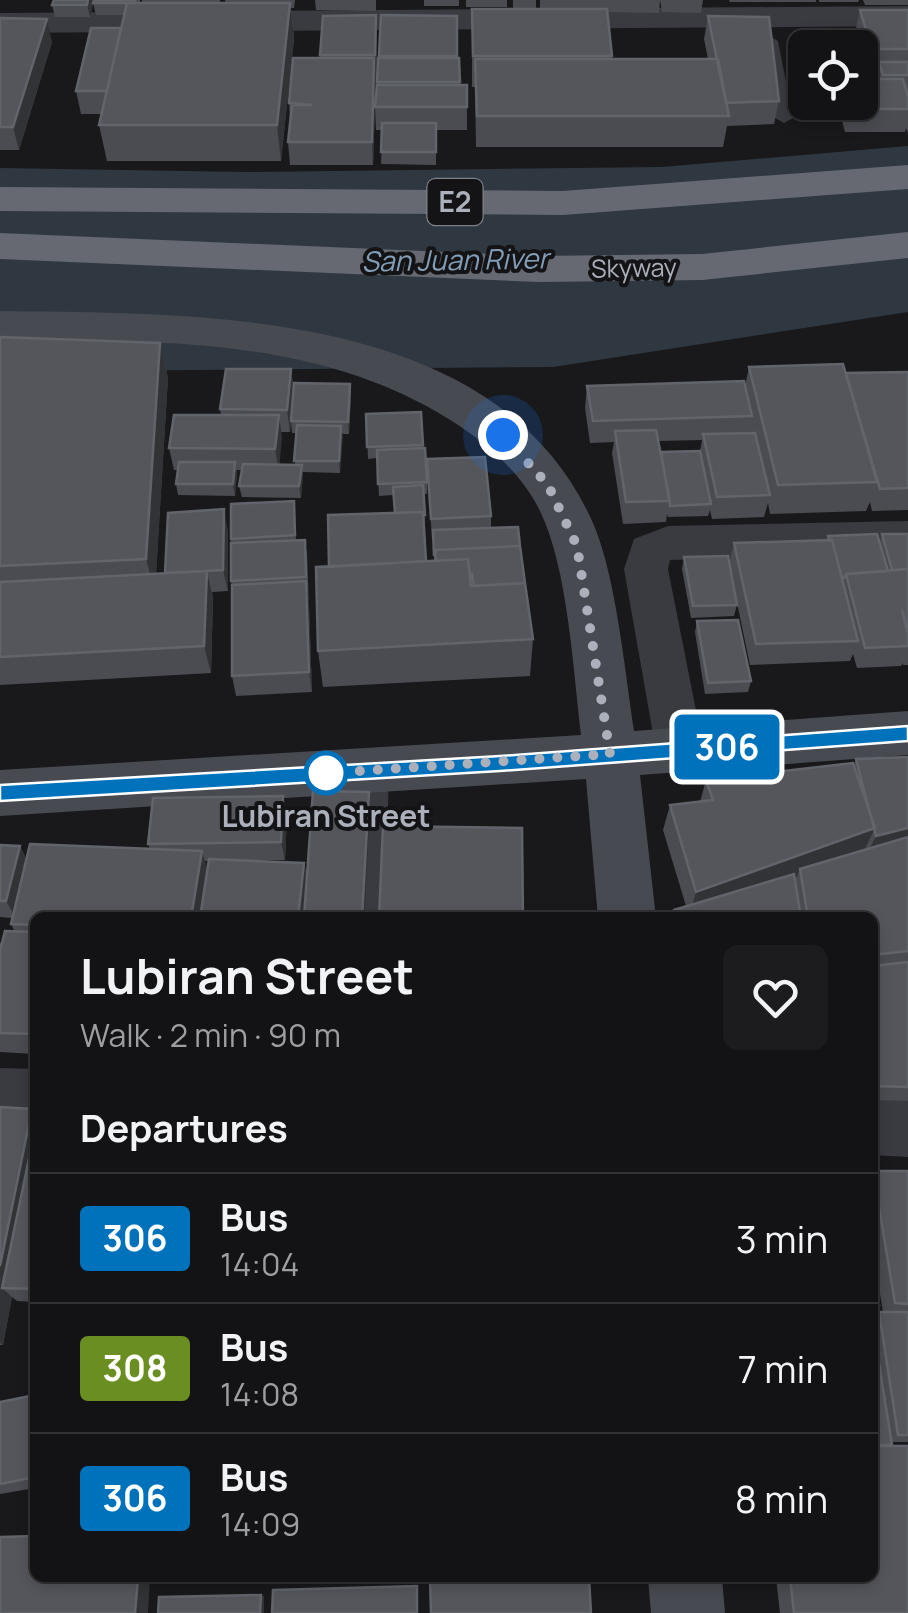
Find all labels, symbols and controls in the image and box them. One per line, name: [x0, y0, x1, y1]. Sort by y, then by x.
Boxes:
map controls: [788, 30, 878, 120]
button: locate: [788, 30, 878, 120]
road number: E2: [428, 179, 482, 225]
water label: San Juan River: [361, 238, 553, 280]
street label: Skyway: [591, 249, 677, 286]
your location: [478, 410, 528, 460]
line badge: 306: [670, 714, 784, 780]
text: 306: [694, 723, 760, 771]
marker: Lubiran Street: [305, 752, 347, 794]
place label: Lubiran Street: [222, 795, 430, 836]
text: Lubiran Street: [80, 943, 414, 1008]
button: heart: [723, 945, 828, 1050]
text: Walk · 2 min · 90 m: [80, 1013, 341, 1057]
text: Departures: [80, 1101, 288, 1153]
text: Bus: [220, 1190, 288, 1242]
text: 3 min: [736, 1212, 828, 1264]
text: 306: [102, 1214, 168, 1262]
text: 14:04: [220, 1242, 299, 1286]
text: Bus: [220, 1320, 288, 1372]
text: 7 min: [738, 1342, 828, 1394]
text: 308: [103, 1344, 167, 1392]
text: 14:08: [220, 1372, 299, 1416]
text: Bus: [220, 1450, 288, 1502]
text: 8 min: [735, 1472, 828, 1524]
text: 306: [102, 1474, 168, 1522]
text: 14:09: [220, 1502, 300, 1546]

